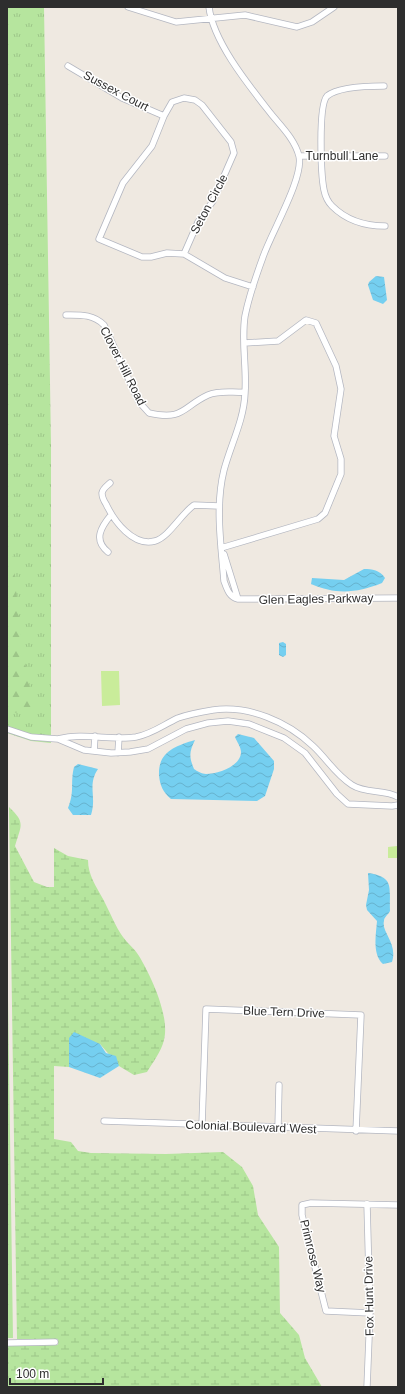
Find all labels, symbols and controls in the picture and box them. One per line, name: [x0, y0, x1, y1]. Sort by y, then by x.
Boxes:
street label: Sussex Court: [81, 68, 152, 114]
street label: Turnbull Lane: [306, 149, 379, 163]
street label: Seton Circle: [187, 172, 231, 236]
street label: Clover Hill Road: [97, 324, 149, 408]
street label: Glen Eagles Parkway: [259, 591, 373, 607]
street label: Blue Tern Drive: [243, 1004, 325, 1020]
street label: Colonial Boulevard West: [185, 1118, 317, 1136]
street label: Primrose Way: [297, 1218, 329, 1294]
street label: Fox Hunt Drive: [361, 1256, 377, 1336]
scale bar: [10, 1360, 103, 1386]
text: 100 m: [16, 1367, 49, 1381]

